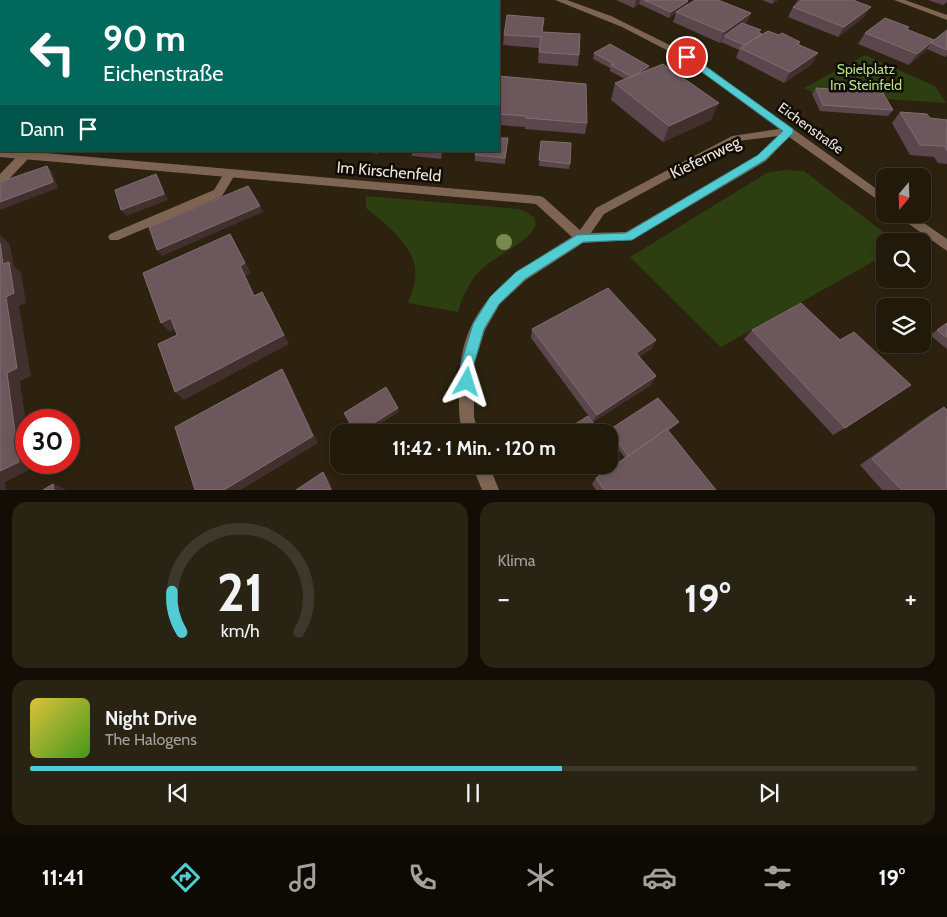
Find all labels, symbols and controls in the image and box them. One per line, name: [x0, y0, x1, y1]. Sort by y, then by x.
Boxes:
text: 90 m: [103, 17, 186, 60]
icon: left: [20, 20, 85, 85]
pin: [666, 36, 708, 78]
icon: arrive: [673, 43, 701, 71]
text: Eichenstraße: [103, 60, 224, 87]
park label: Spielplatz Im Steinfeld: [830, 60, 902, 94]
street label: Eichenstraße: [775, 98, 847, 158]
icon: arrive: [74, 115, 102, 143]
text: Dann: [20, 118, 64, 141]
street label: Kiefernweg: [667, 132, 744, 183]
street label: Im Kirschenfeld: [336, 157, 442, 186]
north arrow: [876, 168, 931, 222]
map controls: [876, 168, 931, 353]
button: search: [876, 233, 931, 288]
button: layers: [876, 298, 931, 353]
position arrow: [440, 355, 492, 407]
speed limit sign: 30: [15, 409, 80, 474]
text: 11:42 · 1 Min. · 120 m: [392, 437, 556, 460]
text: Klima: [498, 551, 535, 570]
text: 21: [216, 561, 263, 624]
text: 19°: [684, 575, 730, 622]
text: −: [498, 581, 510, 615]
text: +: [905, 581, 917, 615]
text: km/h: [220, 620, 259, 641]
text: Night Drive: [105, 707, 197, 730]
text: The Halogens: [105, 730, 197, 749]
icon: previous: [164, 779, 192, 807]
icon: pause: [459, 779, 487, 807]
icon: next: [755, 779, 783, 807]
icon: directions: [168, 860, 203, 895]
icon: music: [286, 860, 321, 895]
icon: phone: [405, 860, 440, 895]
icon: climate: [523, 860, 558, 895]
icon: car: [642, 860, 677, 895]
icon: filters: [760, 860, 795, 895]
text: 11:41: [42, 864, 84, 891]
text: 19°: [878, 864, 905, 891]

